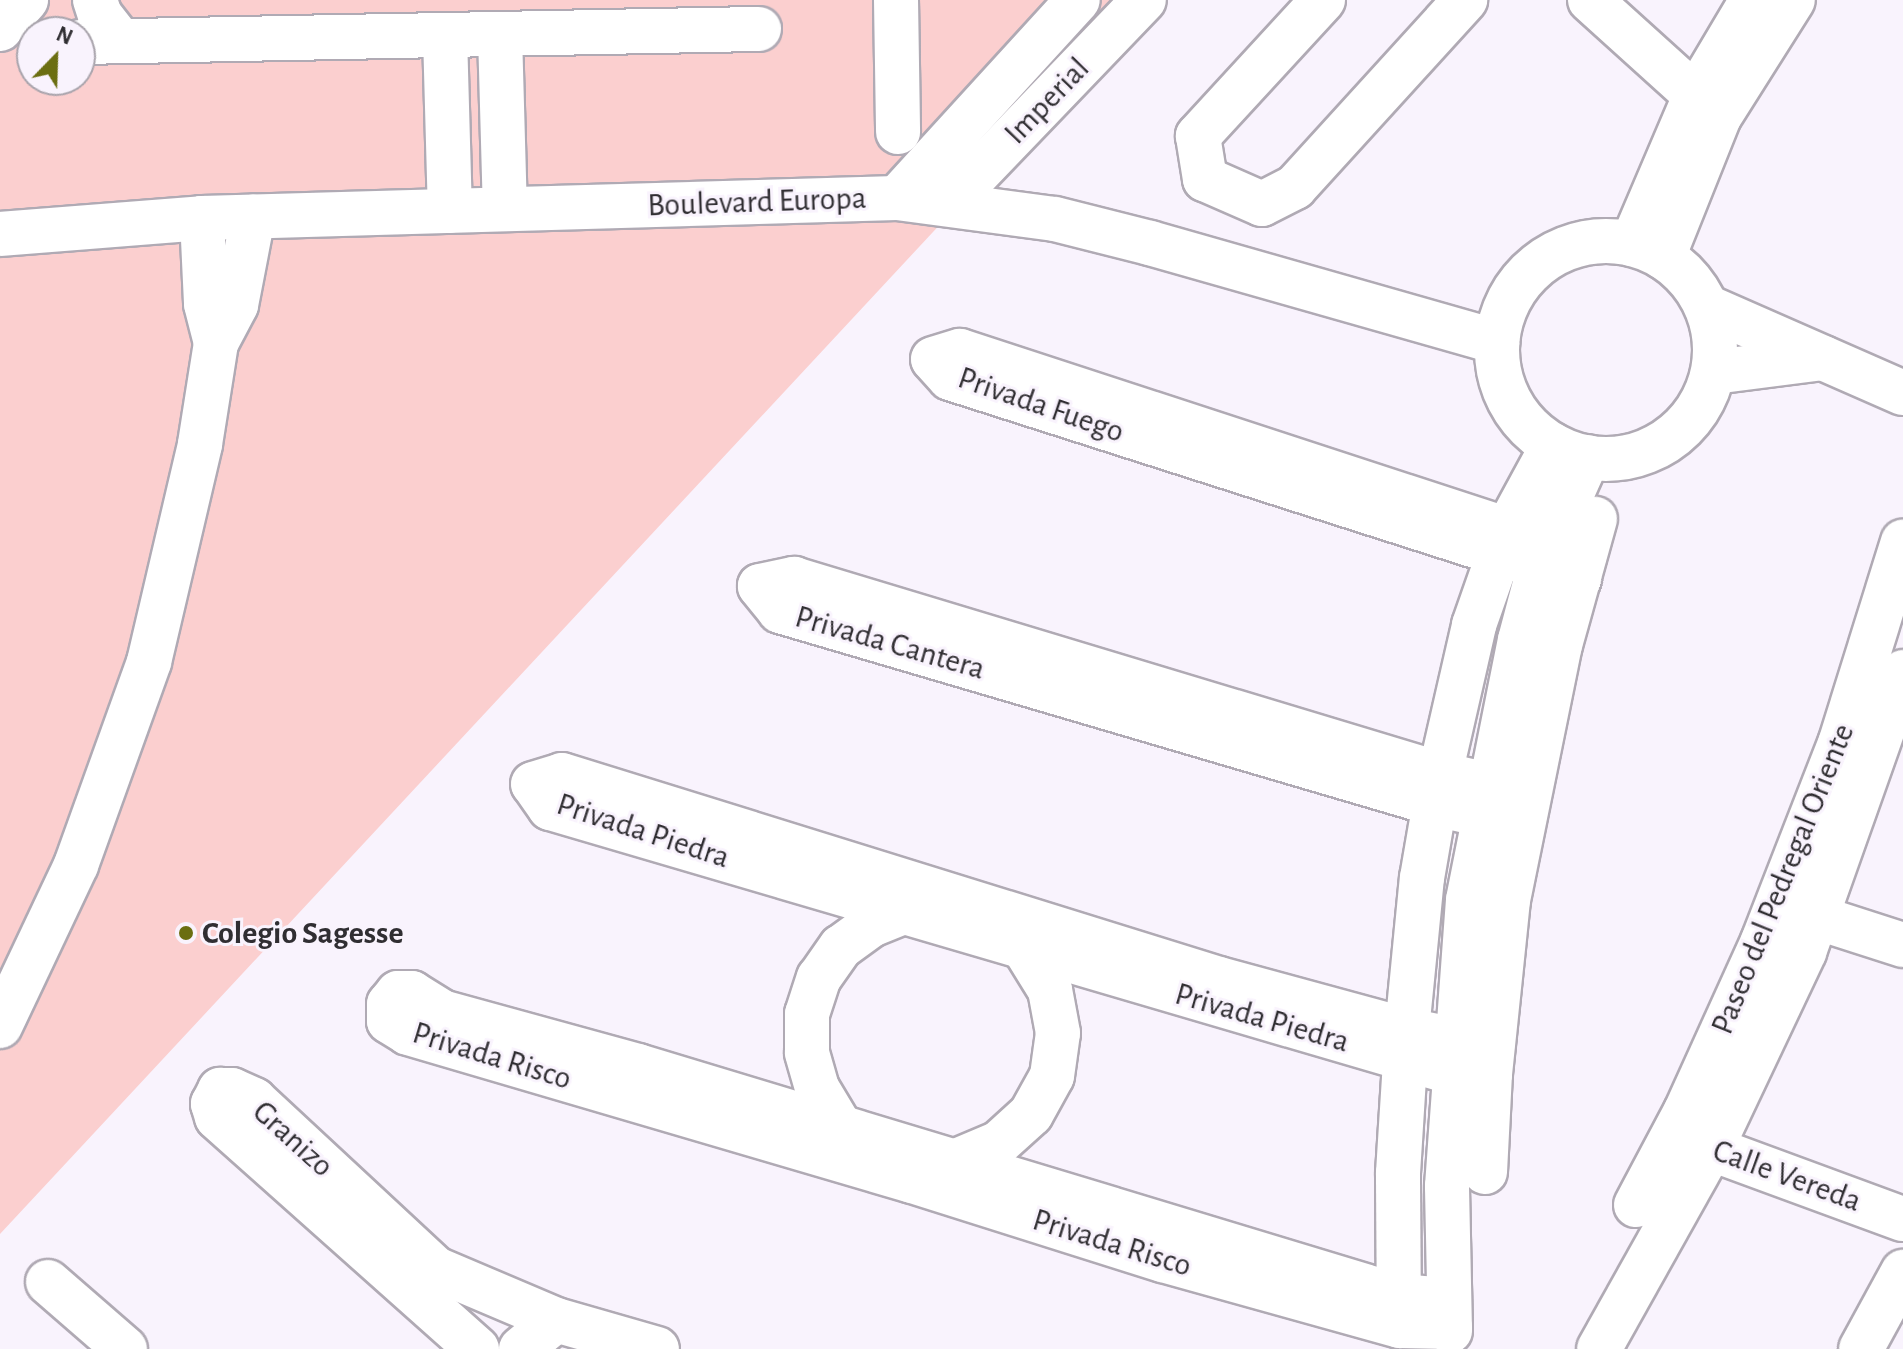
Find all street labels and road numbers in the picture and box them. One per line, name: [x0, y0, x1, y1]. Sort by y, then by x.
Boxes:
street label: Imperial: [996, 50, 1098, 152]
street label: Boulevard Europa: [647, 179, 867, 225]
street label: Privada Fuego: [953, 359, 1129, 451]
street label: Privada Cantera: [791, 598, 989, 688]
street label: Paseo del Pedregal Oriente: [1703, 718, 1863, 1040]
street label: Privada Piedra: [552, 785, 734, 877]
street label: Privada Piedra: [1171, 975, 1353, 1061]
street label: Privada Risco: [408, 1014, 576, 1098]
street label: Granizo: [245, 1093, 341, 1185]
street label: Calle Vereda: [1708, 1131, 1866, 1221]
street label: Privada Risco: [1028, 1201, 1196, 1285]

